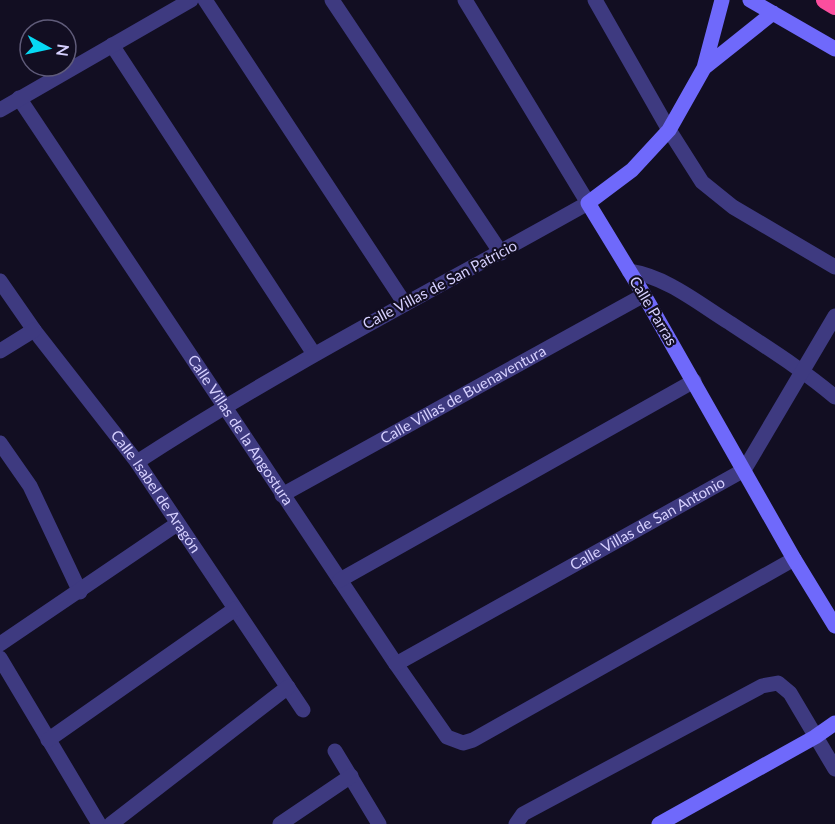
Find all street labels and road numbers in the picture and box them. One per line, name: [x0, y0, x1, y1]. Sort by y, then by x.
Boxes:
street label: Calle Villas de San Patricio: [359, 236, 520, 332]
street label: Calle Parras: [626, 273, 681, 348]
street label: Calle Villas de Buenaventura: [377, 341, 549, 447]
street label: Calle Villas de la Angostura: [185, 351, 298, 508]
street label: Calle Isabel de Aragón: [108, 426, 205, 556]
street label: Calle Villas de San Antonio: [566, 473, 728, 573]

